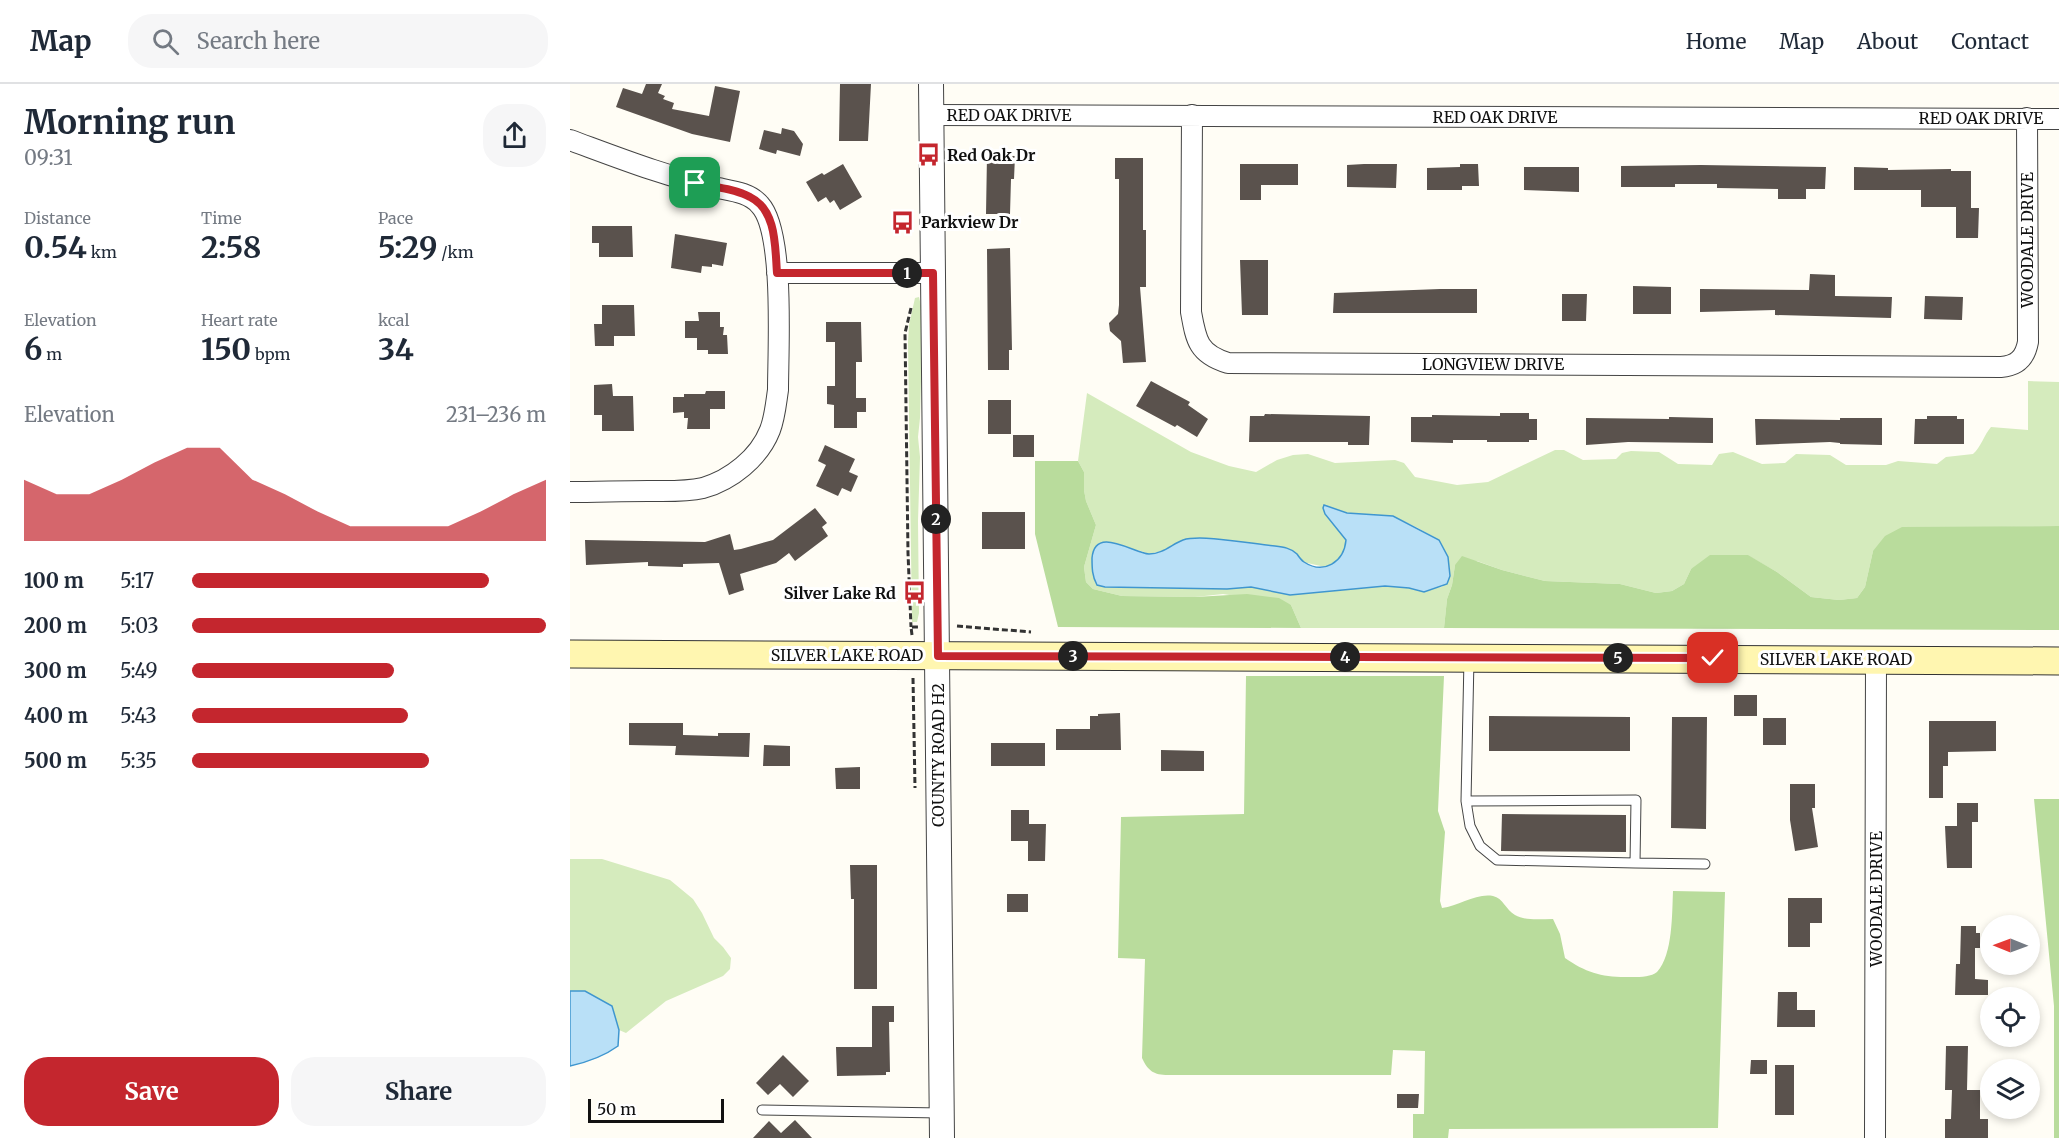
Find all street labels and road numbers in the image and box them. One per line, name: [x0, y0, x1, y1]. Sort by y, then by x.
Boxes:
street label: RED OAK DRIVE: [947, 105, 1072, 125]
street label: RED OAK DRIVE: [1433, 107, 1558, 127]
street label: RED OAK DRIVE: [1919, 108, 2044, 128]
street label: WOODALE DRIVE: [2017, 171, 2037, 309]
street label: LONGVIEW DRIVE: [1422, 354, 1565, 374]
street label: SILVER LAKE ROAD: [771, 645, 923, 665]
street label: SILVER LAKE ROAD: [1760, 649, 1912, 669]
street label: COUNTY ROAD H2: [928, 683, 948, 827]
street label: WOODALE DRIVE: [1866, 830, 1886, 968]

